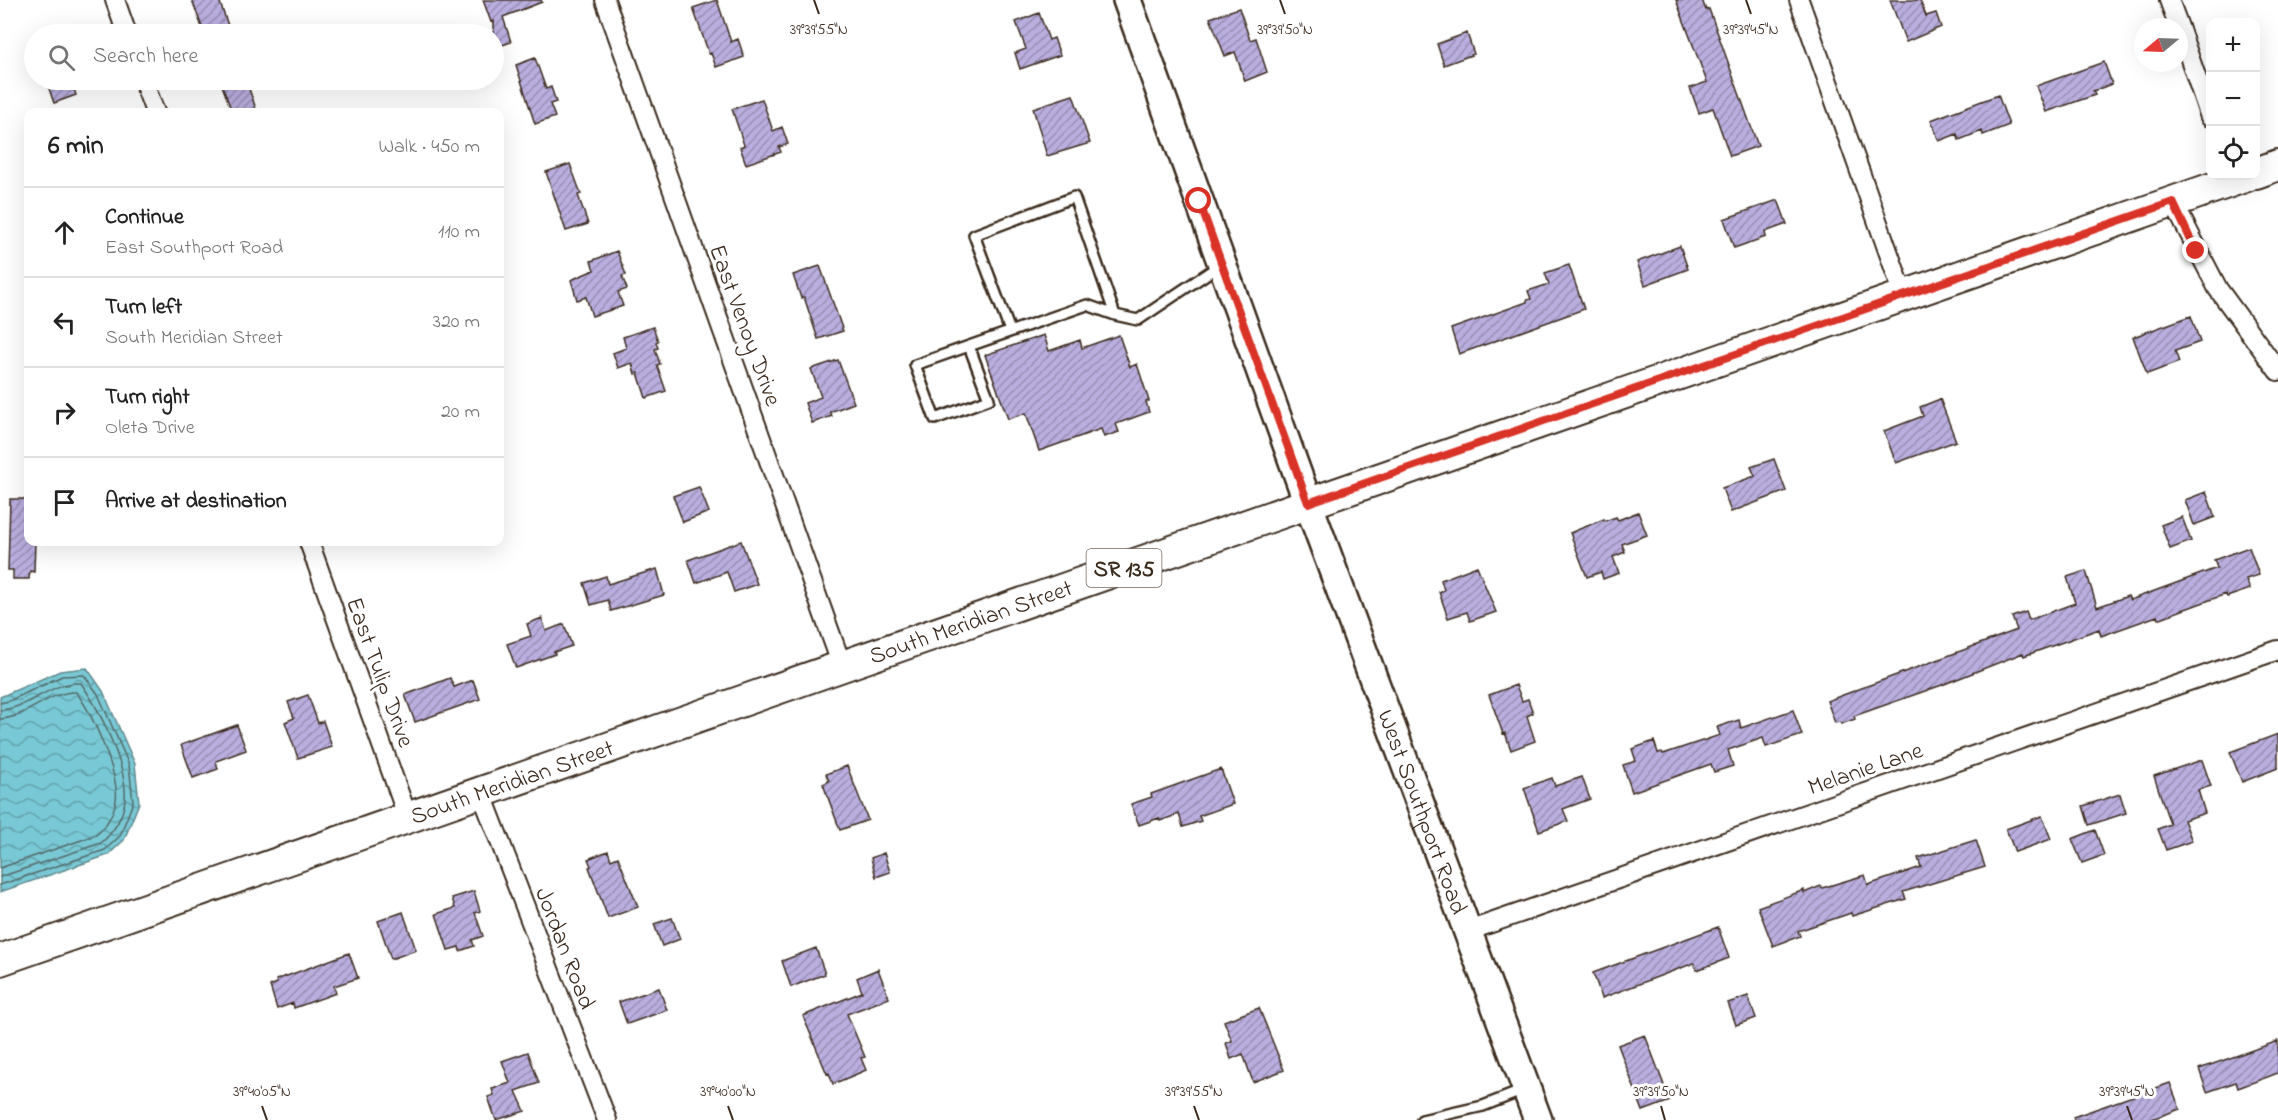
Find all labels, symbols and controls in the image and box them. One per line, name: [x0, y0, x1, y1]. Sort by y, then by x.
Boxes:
north arrow: [2134, 18, 2188, 72]
map controls: [2206, 18, 2260, 180]
button: +: [2206, 18, 2260, 72]
text: 39°39'55"N: [790, 19, 848, 41]
text: 39°39'50"N: [1257, 19, 1313, 41]
text: 39°39'45"N: [1723, 19, 1779, 41]
search box: [24, 24, 504, 90]
icon: search: [45, 41, 78, 74]
text: Search here: [93, 41, 198, 73]
button: −: [2206, 72, 2260, 126]
button: locate: [2206, 126, 2260, 180]
text: 6 min: [48, 128, 104, 166]
text: Walk · 450 m: [378, 133, 480, 162]
route start: [1185, 187, 1211, 213]
text: Continue: [105, 202, 184, 234]
icon: ahead: [48, 216, 81, 249]
text: 110 m: [438, 218, 480, 247]
text: East Southport Road: [105, 234, 283, 263]
route end: [2182, 237, 2208, 263]
street label: East Venoy Drive: [697, 240, 789, 412]
text: Turn left: [105, 292, 182, 324]
icon: left: [48, 306, 81, 339]
text: 320 m: [433, 308, 480, 337]
text: South Meridian Street: [105, 324, 283, 353]
text: Turn right: [105, 382, 190, 414]
icon: right: [48, 396, 81, 429]
text: 20 m: [441, 398, 480, 427]
text: Oleta Drive: [105, 414, 195, 443]
icon: arrive: [48, 486, 81, 519]
text: Arrive at destination: [105, 486, 287, 518]
road number: SR 135: [1086, 549, 1162, 587]
street label: South Meridian Street: [865, 572, 1078, 675]
street label: East Tulip Drive: [335, 593, 422, 753]
street label: West Southport Road: [1367, 705, 1475, 920]
street label: South Meridian Street: [406, 732, 619, 835]
street label: Melanie Lane: [1804, 734, 1928, 806]
street label: Jordan Road: [524, 883, 603, 1015]
text: 39°40'05"N: [233, 1081, 291, 1103]
text: 39°40'00"N: [700, 1081, 756, 1103]
text: 39°39'55"N: [1165, 1081, 1223, 1103]
text: 39°39'50"N: [1633, 1081, 1689, 1103]
text: 39°39'45"N: [2099, 1081, 2155, 1103]

